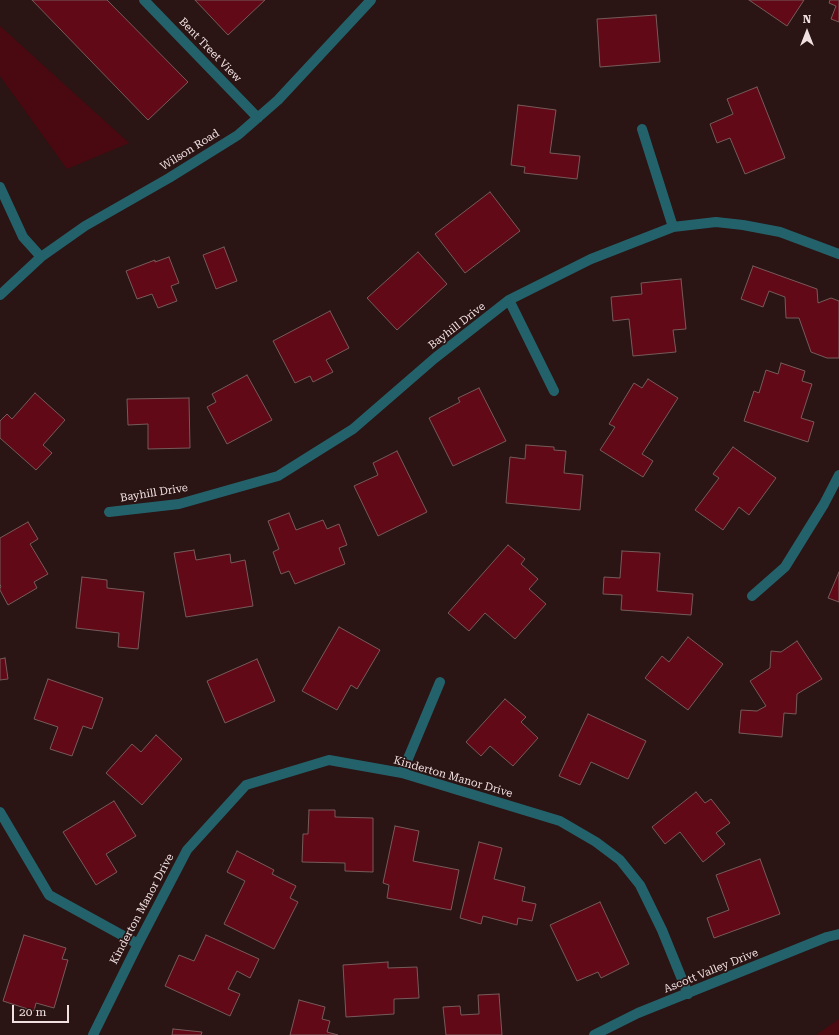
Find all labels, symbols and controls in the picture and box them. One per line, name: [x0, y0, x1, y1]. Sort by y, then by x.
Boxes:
north arrow: [787, 12, 827, 52]
text: N: [803, 13, 811, 26]
street label: Bent Treet View: [176, 15, 244, 85]
street label: Wilson Road: [158, 127, 222, 173]
street label: Bayhill Drive: [426, 300, 488, 352]
street label: Bayhill Drive: [119, 481, 189, 505]
street label: Kinderton Manor Drive: [392, 754, 514, 800]
street label: Kinderton Manor Drive: [107, 852, 177, 966]
street label: Ascott Valley Drive: [662, 946, 760, 996]
scale bar: [14, 997, 71, 1023]
text: 20 m: [19, 1005, 46, 1019]

